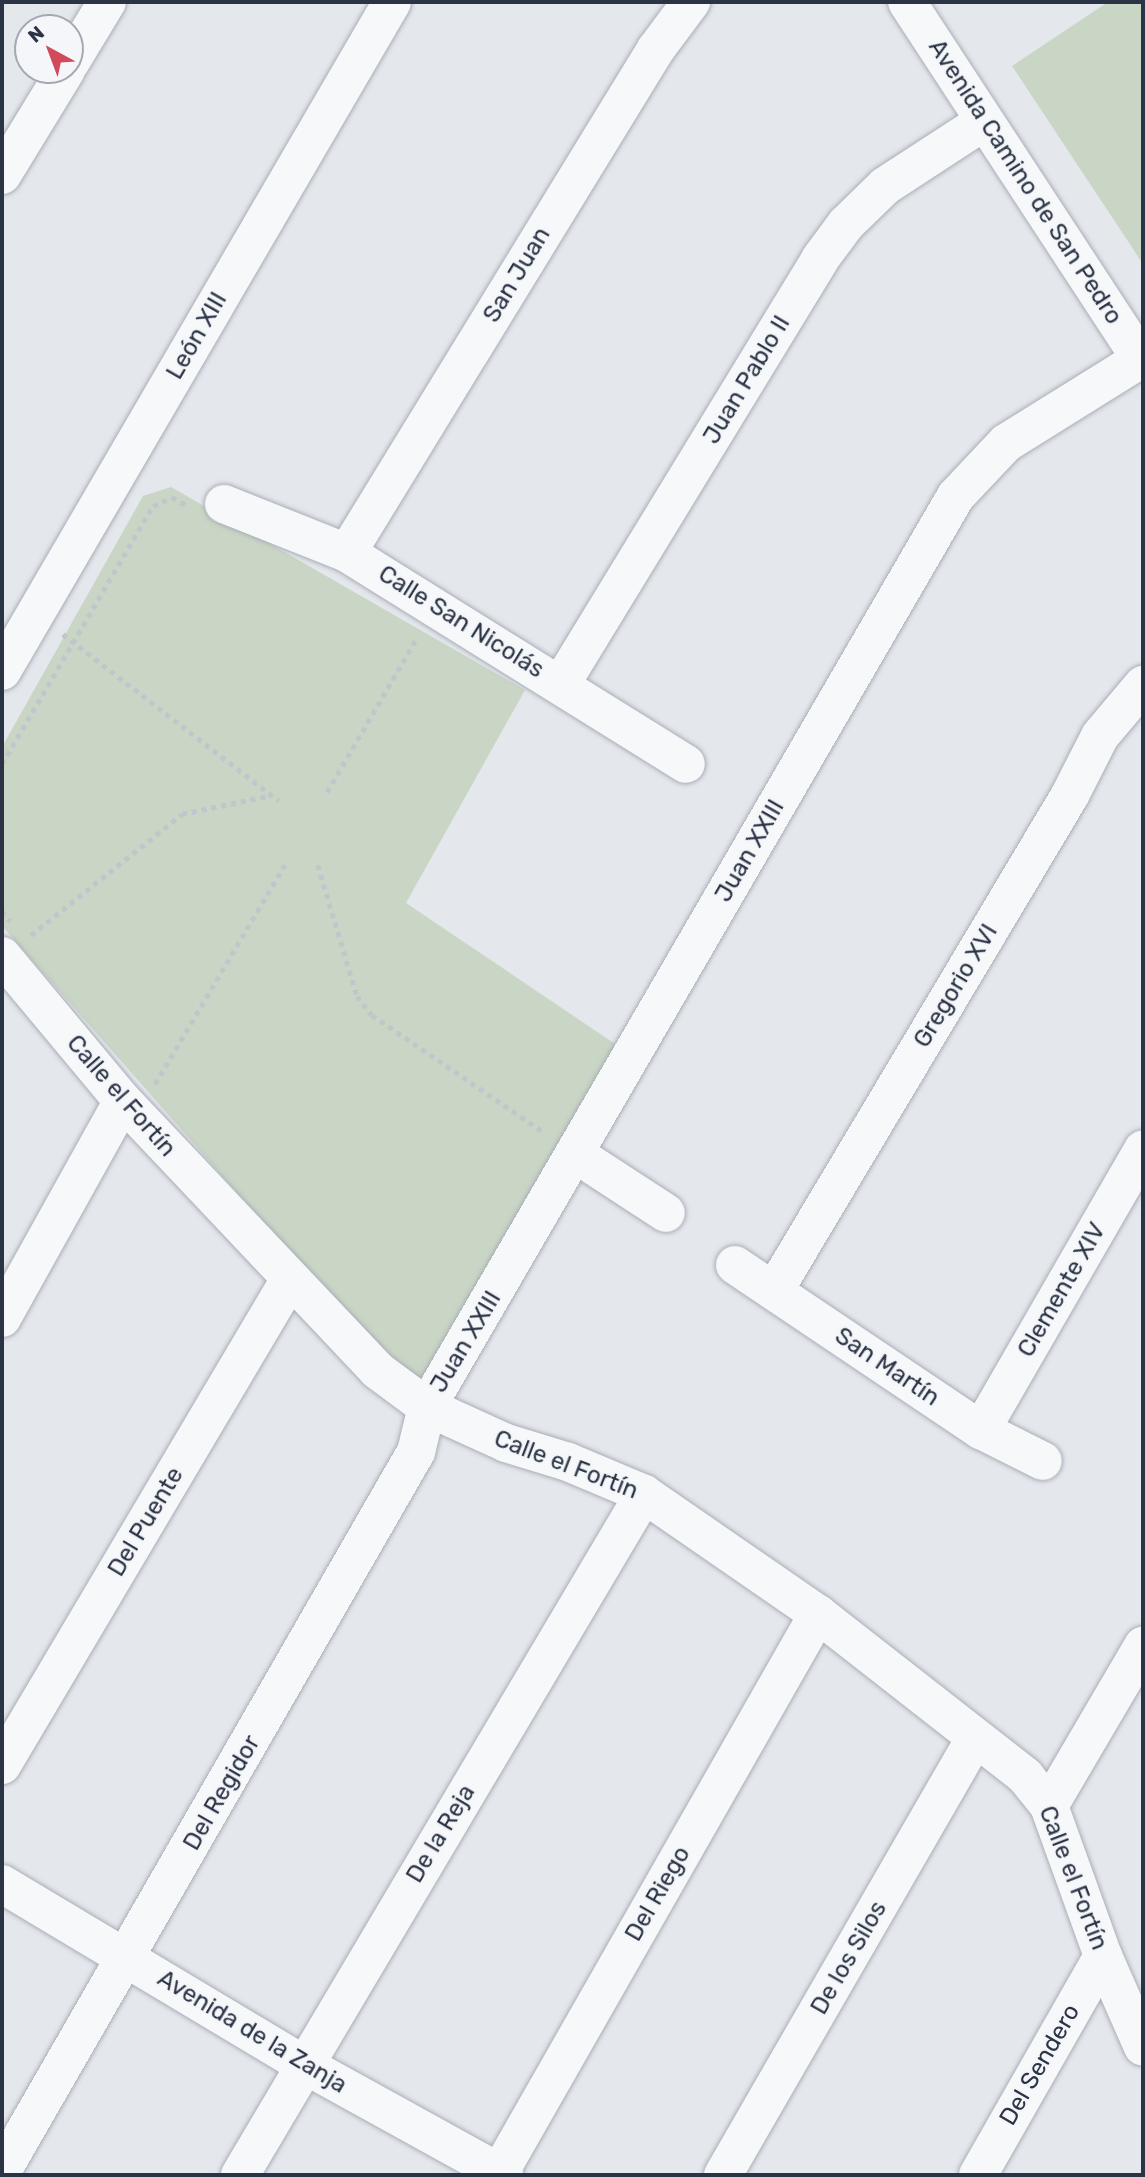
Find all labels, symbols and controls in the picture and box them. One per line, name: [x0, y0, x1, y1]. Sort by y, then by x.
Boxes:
north arrow: [14, 14, 84, 84]
text: N: [23, 21, 49, 47]
street label: Avenida Camino de San Pedro: [922, 34, 1128, 330]
street label: San Juan: [477, 222, 557, 328]
street label: León XIII: [161, 287, 233, 385]
street label: Juan Pablo II: [697, 311, 797, 449]
street label: Calle San Nicolás: [373, 560, 549, 684]
street label: Juan XXIII: [709, 795, 791, 907]
street label: Gregorio XVI: [908, 919, 1004, 1053]
street label: Calle el Fortín: [60, 1029, 182, 1163]
street label: Clemente XIV: [1012, 1218, 1112, 1362]
street label: Juan XXIII: [424, 1286, 508, 1398]
street label: San Martín: [829, 1322, 945, 1412]
street label: Calle el Fortín: [490, 1424, 642, 1506]
street label: Del Puente: [102, 1462, 190, 1582]
street label: Del Regidor: [178, 1730, 266, 1856]
street label: De la Reja: [401, 1780, 481, 1888]
street label: Calle el Fortín: [1032, 1802, 1114, 1954]
street label: Del Riego: [619, 1841, 697, 1947]
street label: De los Silos: [805, 1896, 893, 2020]
street label: Avenida de la Zanja: [152, 1964, 352, 2100]
street label: Del Sendero: [994, 1999, 1086, 2131]

